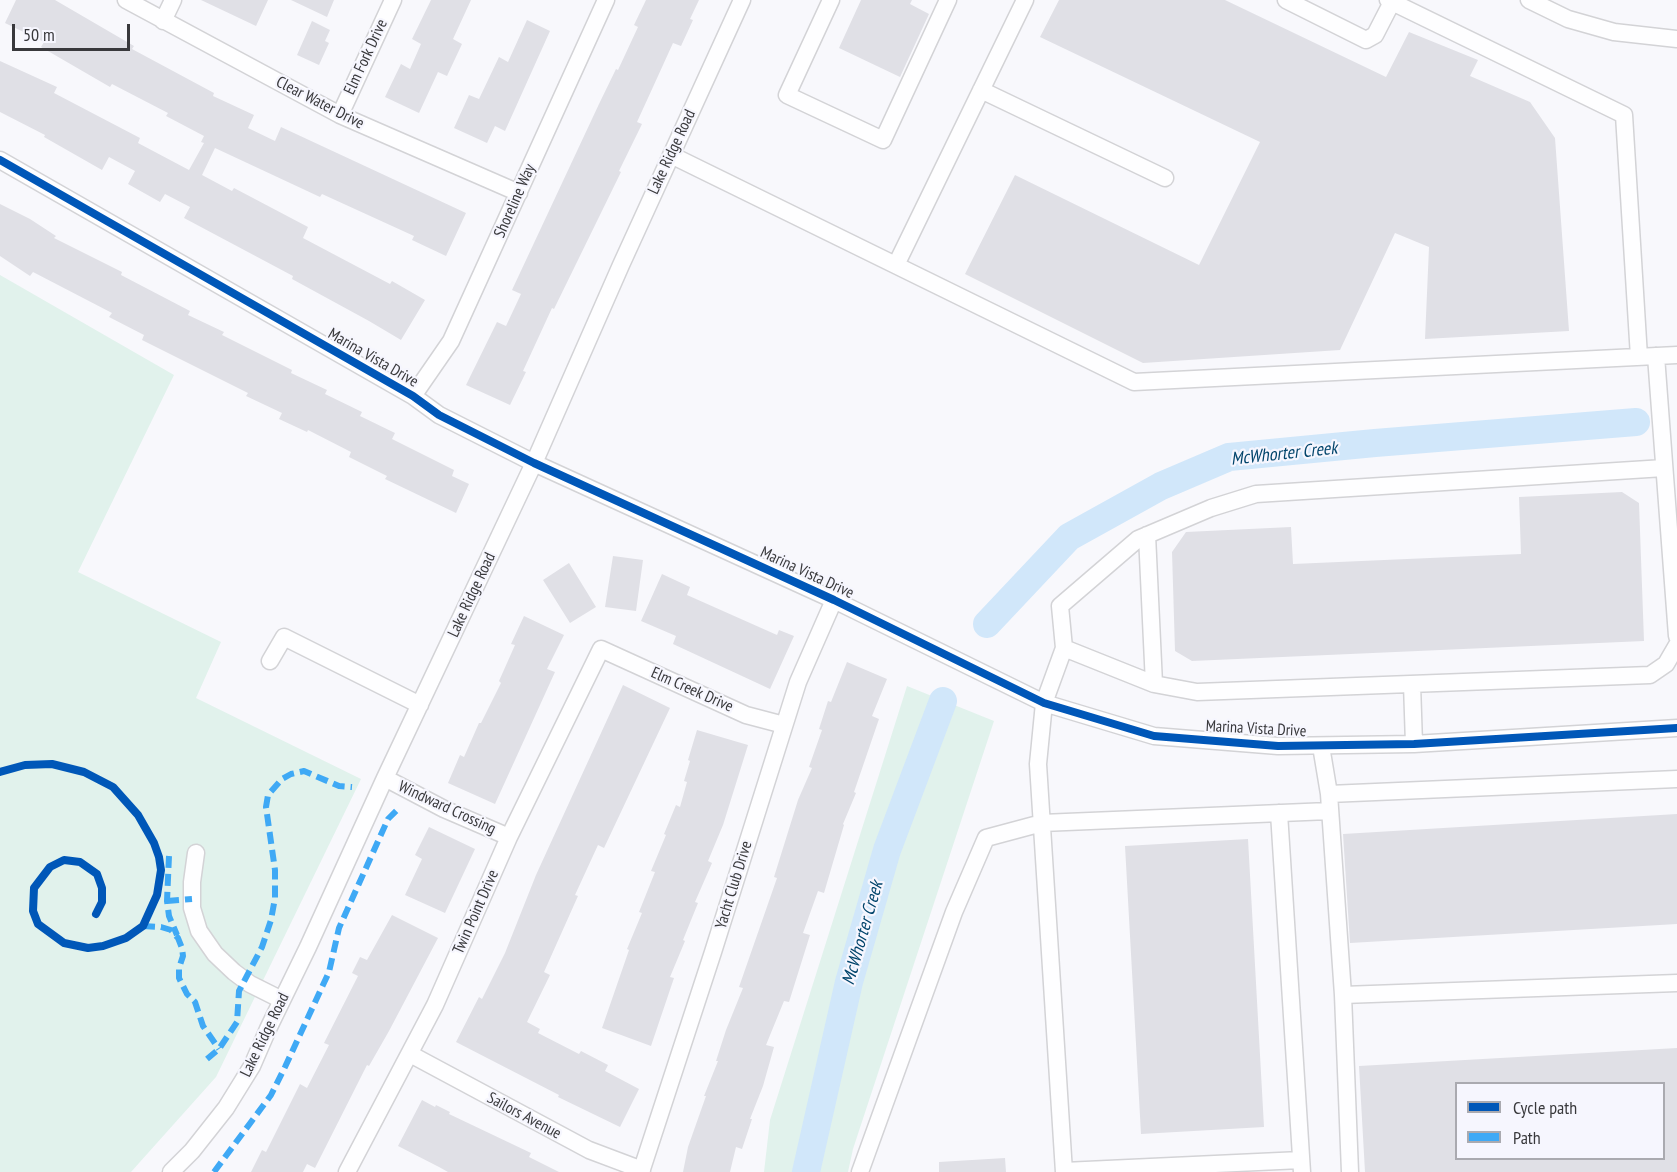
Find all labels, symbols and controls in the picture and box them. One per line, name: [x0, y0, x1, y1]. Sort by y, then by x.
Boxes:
scale bar: [15, 12, 134, 50]
street label: Elm Fork Drive: [340, 16, 392, 98]
text: 50 m: [23, 23, 55, 46]
street label: Clear Water Drive: [273, 73, 367, 133]
street label: Lake Ridge Road: [644, 107, 700, 197]
street label: Shoreline Way: [490, 161, 540, 241]
street label: Marina Vista Drive: [325, 324, 421, 392]
water label: McWhorter Creek: [1230, 438, 1338, 470]
street label: Marina Vista Drive: [757, 543, 857, 603]
street label: Lake Ridge Road: [444, 550, 500, 640]
street label: Elm Creek Drive: [648, 663, 736, 717]
street label: Marina Vista Drive: [1205, 717, 1307, 741]
street label: Windward Crossing: [395, 777, 499, 839]
street label: Yacht Club Drive: [712, 839, 756, 931]
street label: Twin Point Drive: [449, 867, 503, 957]
water label: McWhorter Creek: [838, 879, 888, 987]
street label: Lake Ridge Road: [236, 990, 294, 1080]
legend: [1455, 1082, 1665, 1160]
street label: Sailors Avenue: [484, 1089, 564, 1143]
text: Cycle path: [1513, 1096, 1577, 1119]
text: Path: [1513, 1126, 1541, 1149]

